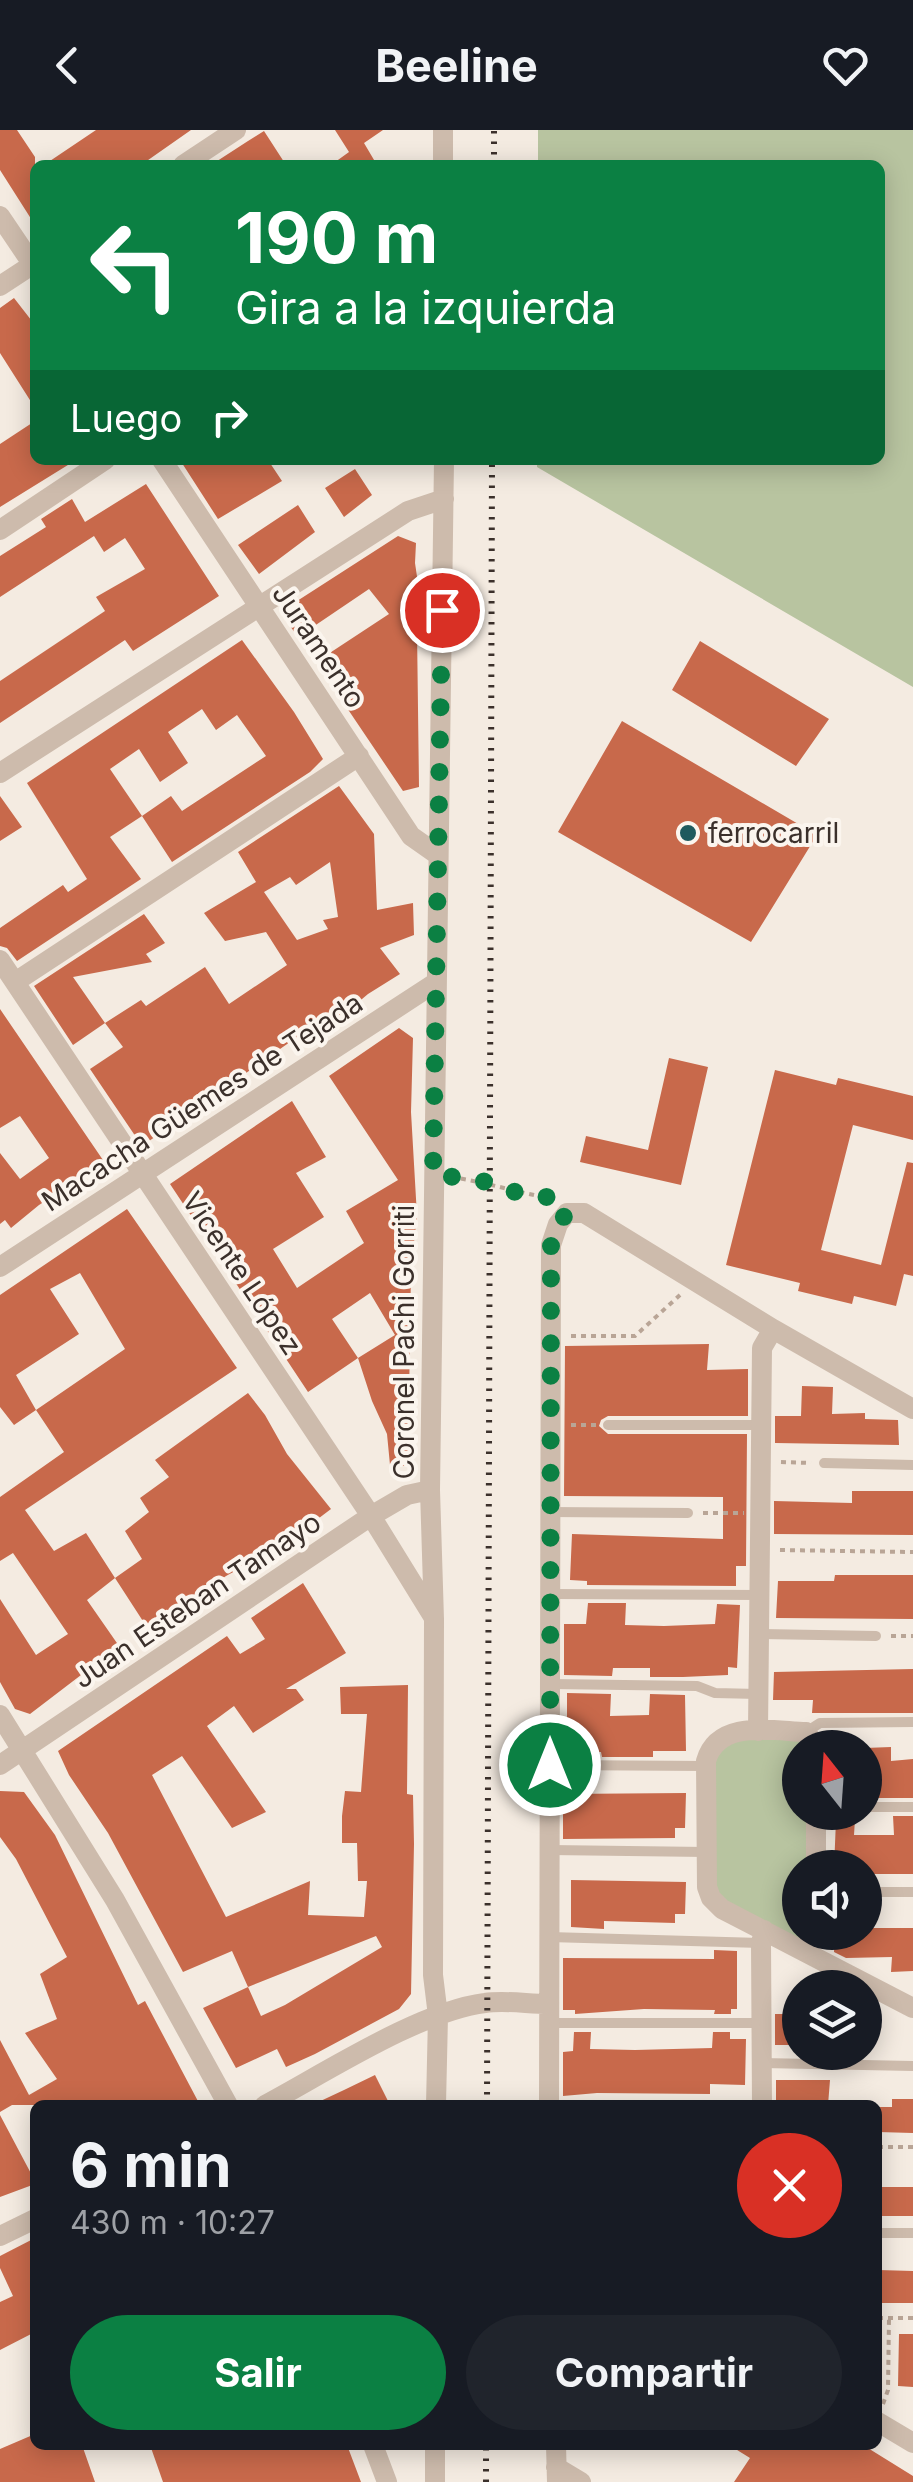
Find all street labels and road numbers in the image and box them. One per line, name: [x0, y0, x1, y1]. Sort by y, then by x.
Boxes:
street label: Juramento: [265, 578, 373, 714]
street label: Macacha Güemes de Tejada: [35, 986, 369, 1218]
street label: Vicente López: [175, 1185, 309, 1361]
street label: Coronel Pachi Gorriti: [387, 1205, 421, 1479]
street label: Juan Esteban Tamayo: [67, 1505, 327, 1695]

